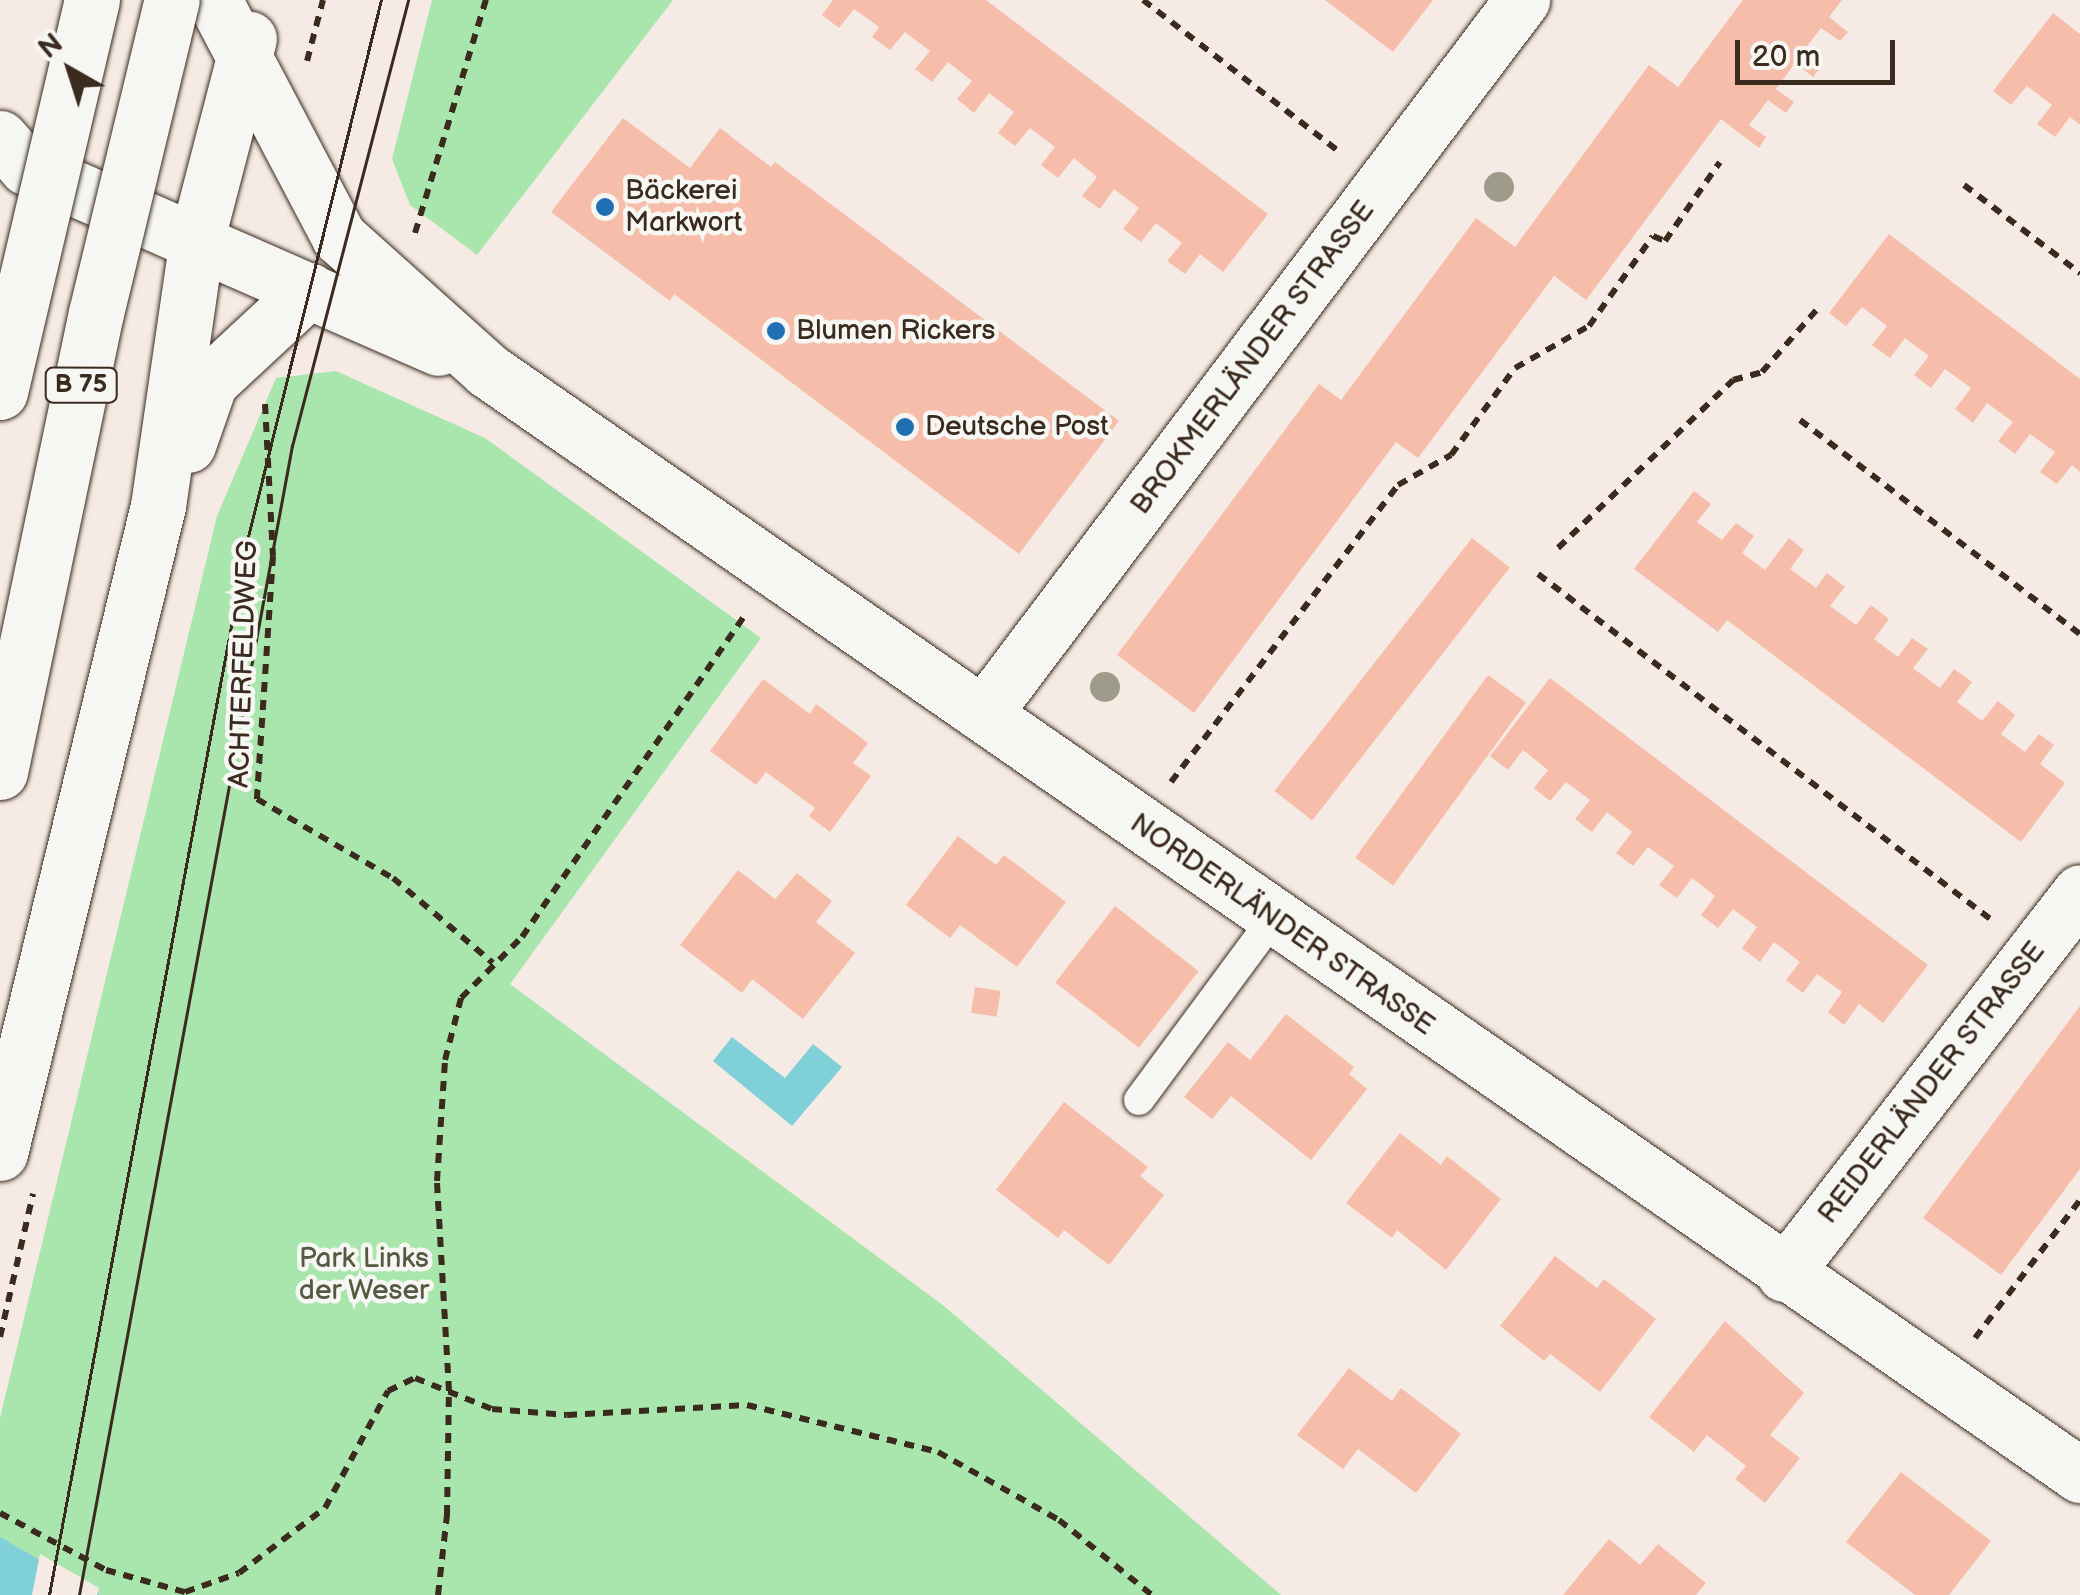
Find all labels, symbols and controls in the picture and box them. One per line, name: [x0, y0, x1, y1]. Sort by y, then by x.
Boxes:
north arrow: [20, 20, 120, 120]
scale bar: [1740, 20, 1900, 82]
text: N: [32, 27, 69, 66]
text: 20 m: [1752, 39, 1820, 75]
place label: Bäckerei Markwort: [625, 174, 742, 240]
street label: BROKMERLÄNDER STRASSE: [1124, 195, 1382, 521]
marker: Bäckerei Markwort: [594, 196, 616, 218]
place label: Blumen Rickers: [796, 314, 995, 348]
marker: Blumen Rickers: [765, 320, 787, 342]
road number: B 75: [44, 365, 118, 405]
place label: Deutsche Post: [925, 410, 1109, 444]
marker: Deutsche Post: [894, 416, 916, 438]
street label: ACHTERFELDWEG: [223, 540, 265, 788]
street label: NORDERLÄNDER STRASSE: [1123, 807, 1441, 1043]
street label: REIDERLÄNDER STRASSE: [1811, 935, 2053, 1231]
park label: Park Links der Weser: [298, 1242, 430, 1308]

